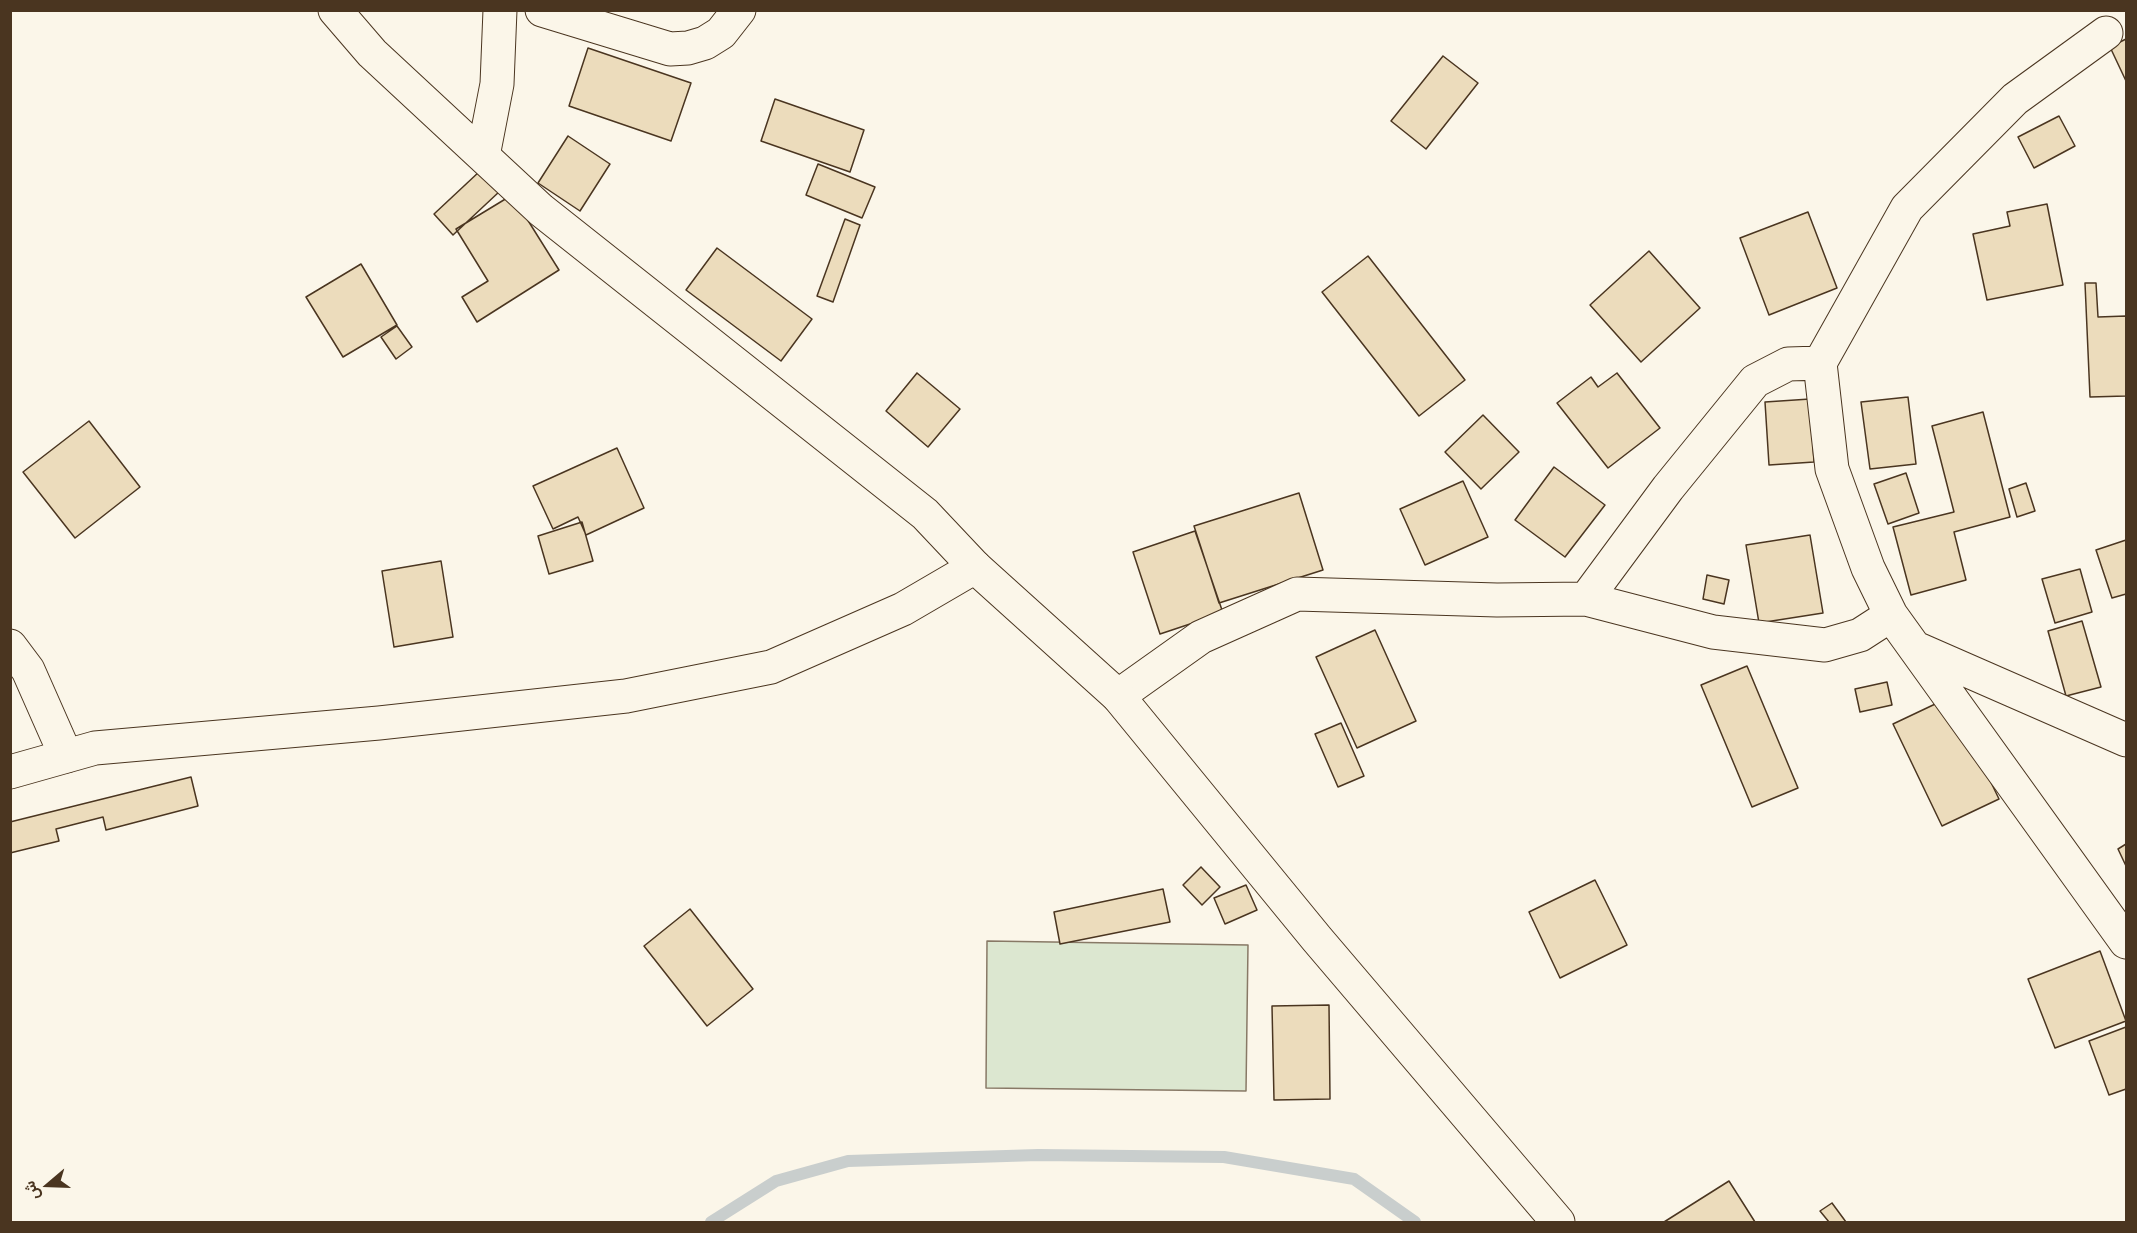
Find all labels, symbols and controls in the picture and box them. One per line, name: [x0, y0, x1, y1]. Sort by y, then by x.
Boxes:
north arrow: [18, 1155, 78, 1215]
text: ش: [17, 1178, 45, 1204]

